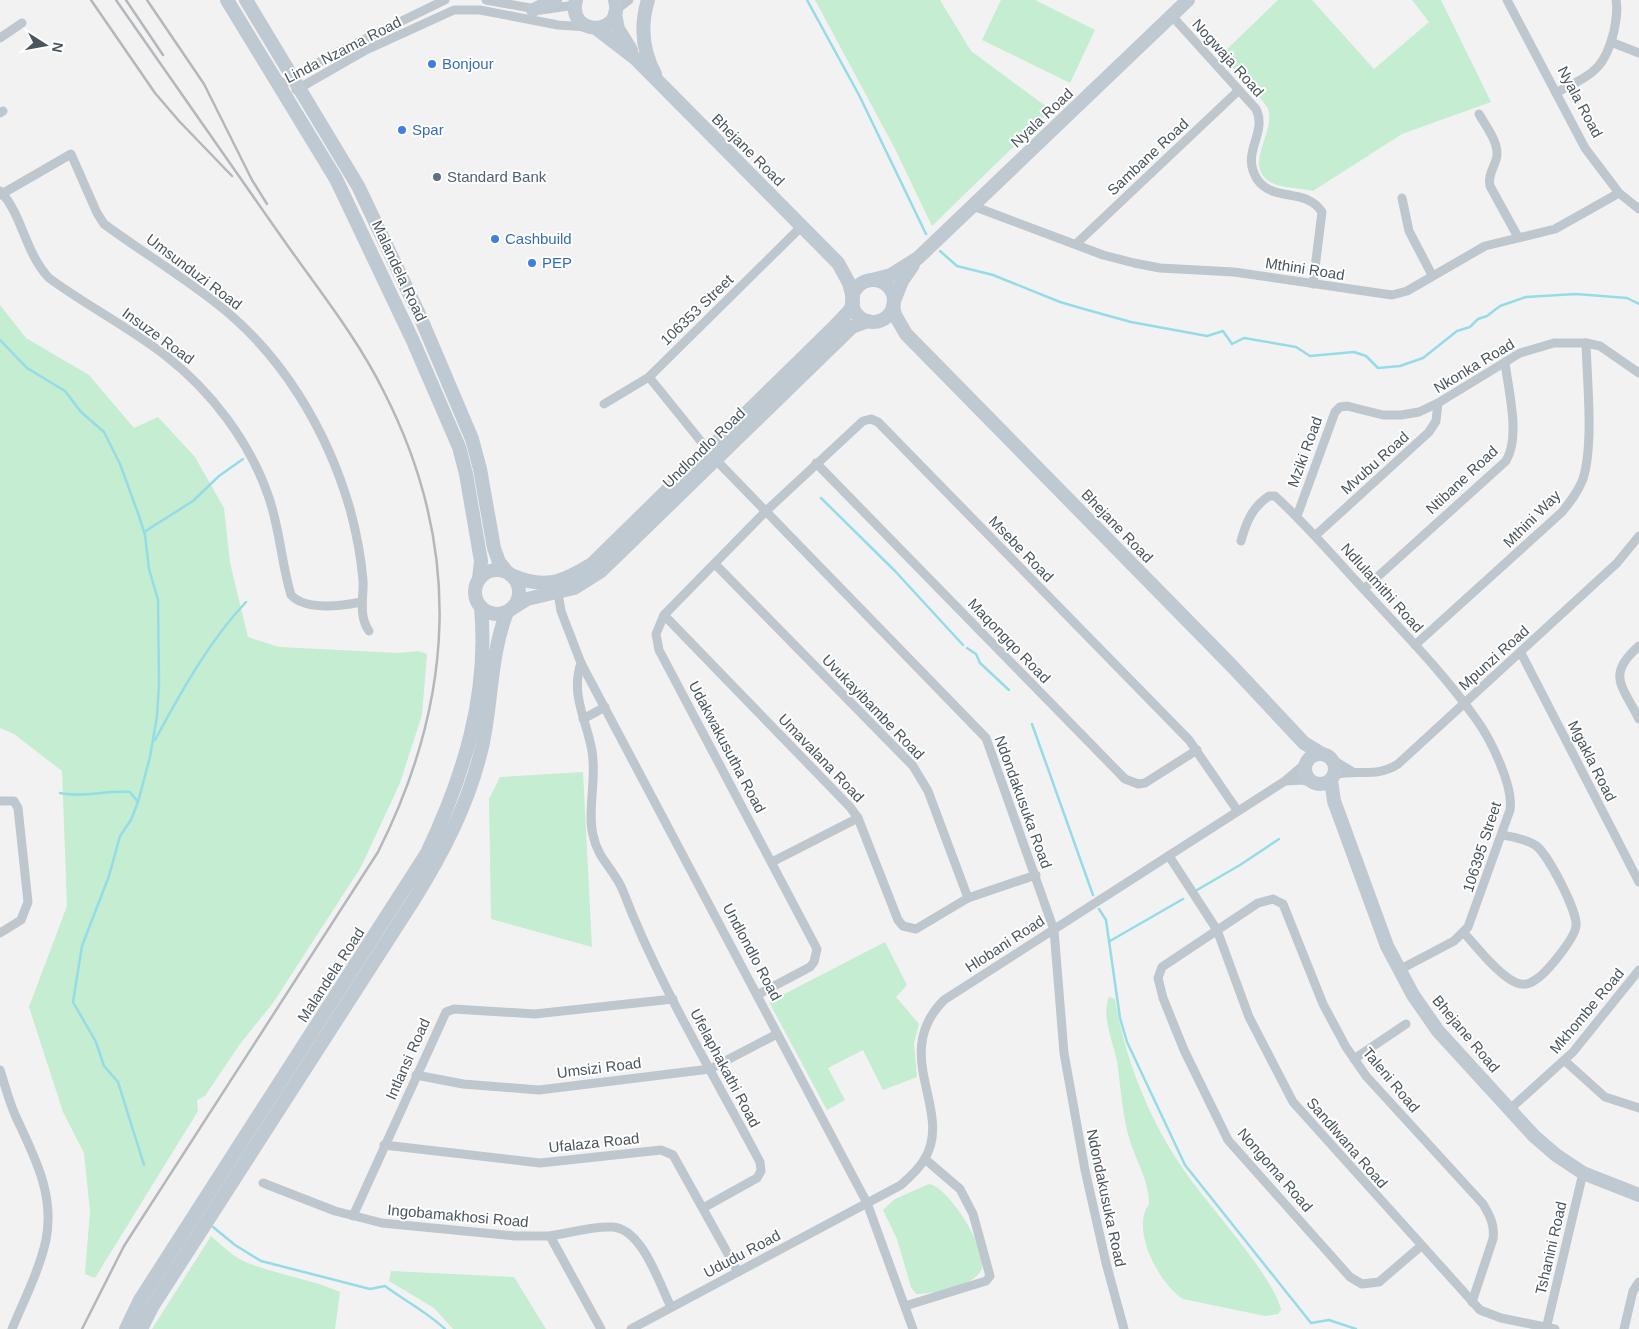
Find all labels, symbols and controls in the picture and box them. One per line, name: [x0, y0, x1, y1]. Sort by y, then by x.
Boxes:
street label: Linda Nzama Road: [282, 13, 404, 86]
street label: Nogwaja Road: [1189, 15, 1268, 100]
north arrow: [20, 20, 70, 70]
text: N: [49, 41, 67, 54]
place label: Bonjour: [442, 55, 494, 72]
marker: Bonjour: [426, 58, 438, 70]
street label: Nyala Road: [1555, 63, 1606, 140]
street label: Nyala Road: [1007, 85, 1076, 151]
street label: Bhejane Road: [709, 110, 788, 189]
street label: Sambane Road: [1104, 115, 1192, 198]
place label: Spar: [412, 121, 444, 138]
marker: Spar: [396, 124, 408, 136]
place label: Standard Bank: [447, 168, 547, 185]
marker: Standard Bank: [431, 171, 443, 183]
street label: Malandela Road: [369, 218, 430, 324]
street label: Umsunduzi Road: [143, 230, 245, 313]
place label: Cashbuild: [505, 230, 572, 247]
marker: Cashbuild: [489, 233, 501, 245]
place label: PEP: [542, 254, 572, 271]
street label: Mthini Road: [1264, 254, 1346, 283]
marker: PEP: [526, 257, 538, 269]
street label: 106353 Street: [657, 270, 737, 348]
street label: Insuze Road: [119, 304, 197, 367]
street label: Nkonka Road: [1430, 335, 1517, 396]
street label: Undlondlo Road: [659, 404, 748, 491]
street label: Mziki Road: [1284, 414, 1325, 490]
street label: Mvubu Road: [1337, 428, 1412, 497]
street label: Ntibane Road: [1422, 442, 1501, 517]
street label: Bhejane Road: [1078, 486, 1156, 566]
street label: Mthini Way: [1500, 486, 1564, 551]
street label: Msebe Road: [986, 512, 1057, 585]
street label: Ndlulamithi Road: [1338, 540, 1427, 636]
street label: Maqongqo Road: [965, 595, 1054, 686]
street label: Mpunzi Road: [1455, 622, 1532, 694]
street label: Uvukayibambe Road: [819, 651, 928, 763]
street label: Udakwakusutha Road: [685, 678, 769, 816]
street label: Umavalana Road: [775, 710, 868, 805]
street label: Mgakla Road: [1565, 718, 1620, 804]
street label: Ndondakusuka Road: [992, 733, 1055, 871]
street label: 106395 Street: [1459, 799, 1504, 894]
street label: Undlondlo Road: [720, 900, 785, 1003]
street label: Hlobani Road: [962, 912, 1047, 975]
street label: Malandela Road: [294, 924, 367, 1025]
street label: Mkhombe Road: [1546, 965, 1627, 1057]
street label: Bhejane Road: [1429, 992, 1503, 1076]
street label: Ufelaphakathi Road: [687, 1006, 764, 1130]
street label: Intlansi Road: [382, 1015, 433, 1102]
street label: Taleni Road: [1359, 1044, 1423, 1115]
street label: Umsizi Road: [556, 1054, 642, 1081]
street label: Sandlwana Road: [1303, 1094, 1391, 1191]
street label: Nongoma Road: [1234, 1124, 1316, 1215]
street label: Ndondakusuka Road: [1084, 1128, 1129, 1268]
street label: Ufalaza Road: [548, 1129, 640, 1156]
street label: Tshanini Road: [1532, 1200, 1569, 1296]
street label: Ingobamakhosi Road: [387, 1201, 529, 1230]
street label: Ududu Road: [701, 1226, 783, 1281]

